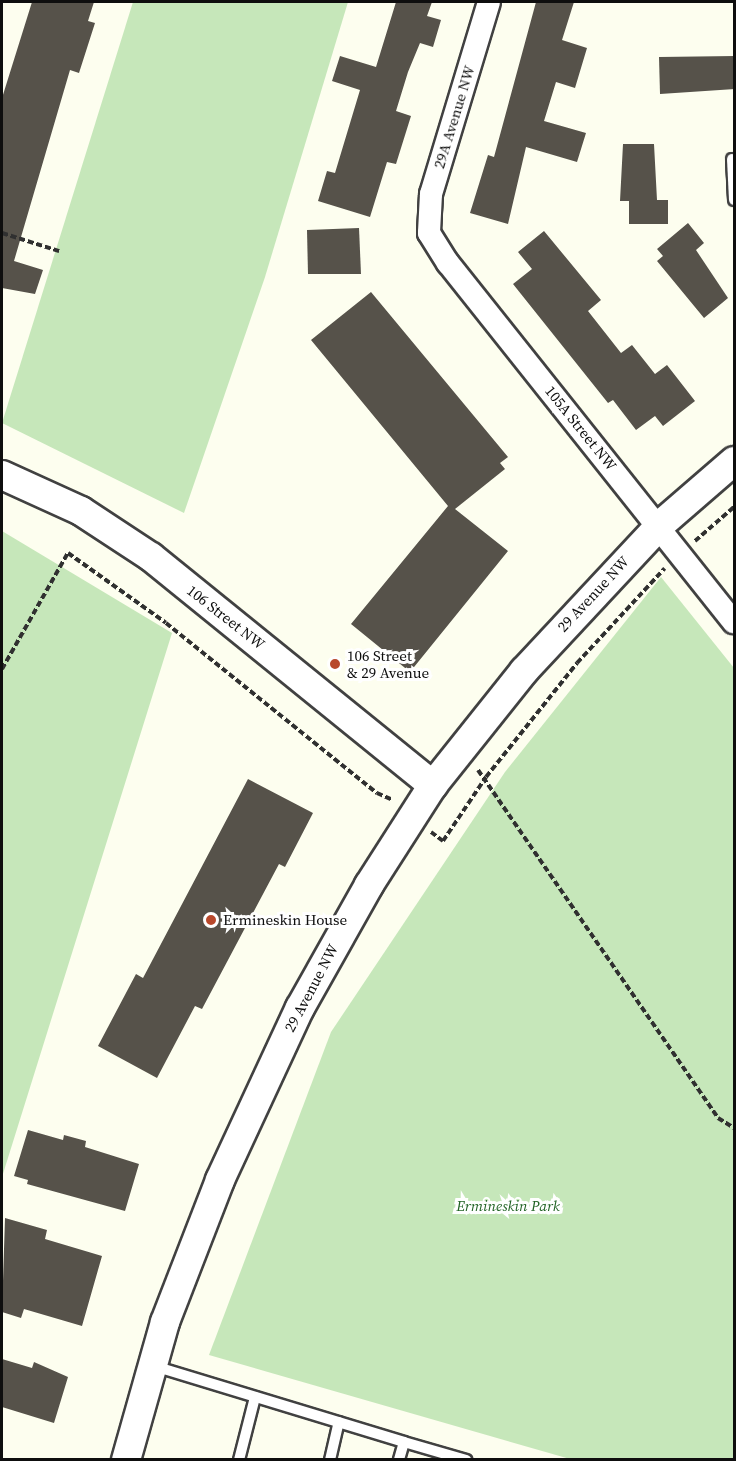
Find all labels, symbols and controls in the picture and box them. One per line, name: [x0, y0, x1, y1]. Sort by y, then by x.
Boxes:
street label: 29A Avenue NW: [430, 63, 478, 171]
street label: 105A Street NW: [541, 382, 621, 474]
street label: 29 Avenue NW: [553, 553, 633, 635]
street label: 106 Street NW: [184, 581, 268, 653]
place label: 106 Street & 29 Avenue: [347, 646, 429, 681]
marker: 106 Street & 29 Avenue: [328, 657, 342, 671]
place label: Ermineskin House: [223, 911, 347, 929]
marker: Ermineskin House: [204, 913, 218, 927]
street label: 29 Avenue NW: [280, 941, 342, 1035]
park label: Ermineskin Park: [456, 1197, 560, 1215]

